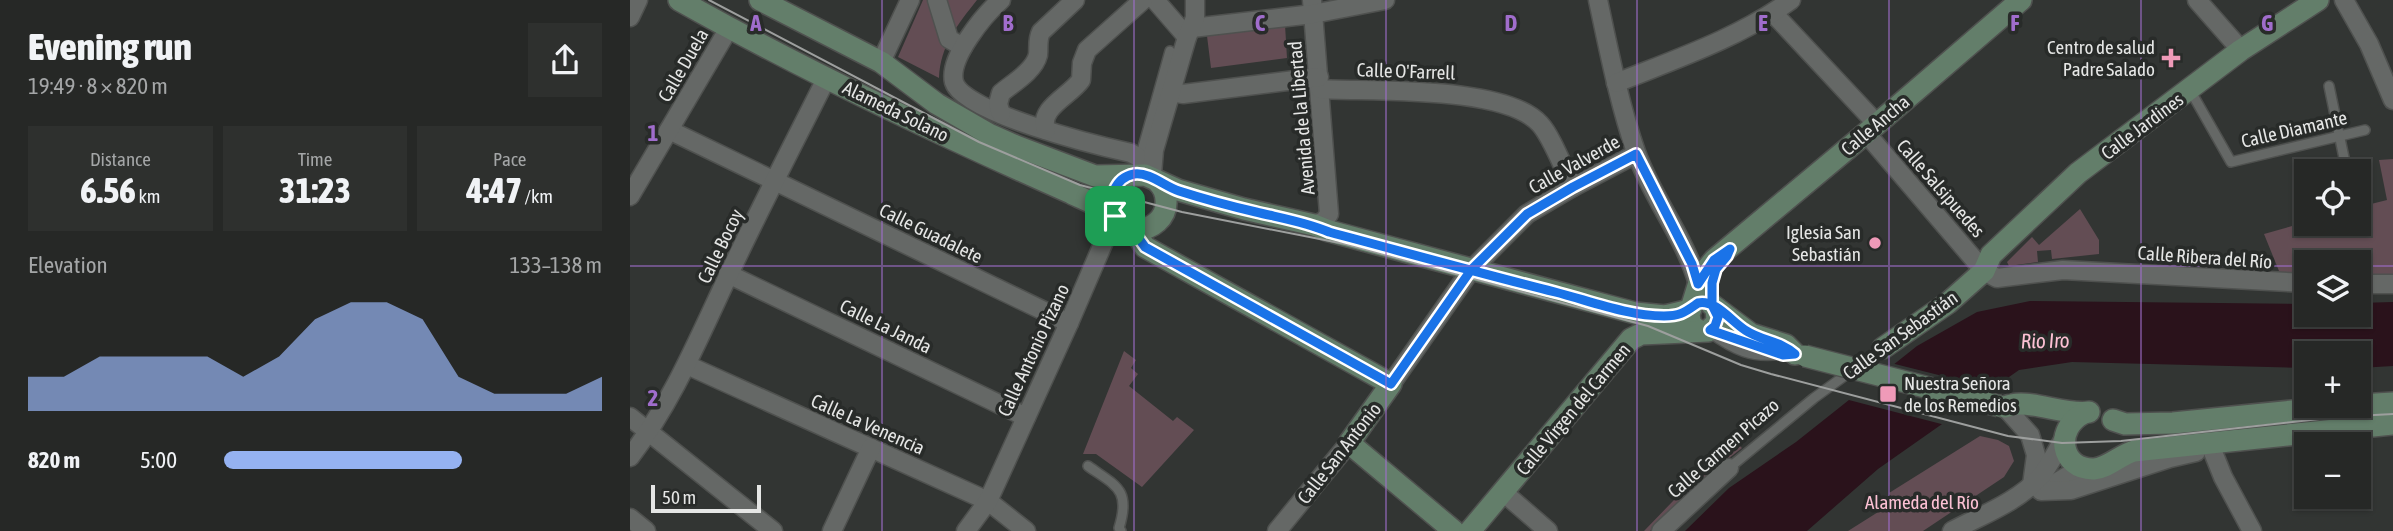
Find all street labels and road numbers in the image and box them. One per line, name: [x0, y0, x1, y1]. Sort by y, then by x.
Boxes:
street label: Calle Duela: [653, 25, 713, 105]
street label: Avenida de la Libertad: [1283, 40, 1319, 196]
street label: Calle O'Farrell: [1356, 58, 1456, 84]
street label: Alameda Solano: [840, 76, 952, 146]
street label: Calle Jardines: [2097, 88, 2188, 164]
street label: Calle Ancha: [1836, 90, 1914, 160]
street label: Calle Diamante: [2239, 106, 2349, 152]
street label: Calle Valverde: [1525, 130, 1623, 198]
street label: Calle Salsipuedes: [1893, 135, 1990, 242]
street label: Calle Guadalete: [876, 199, 986, 267]
street label: Calle Bocoy: [693, 205, 748, 287]
street label: Calle Ribera del Río: [2137, 241, 2273, 273]
street label: Calle Antonio Pizano: [993, 280, 1073, 420]
street label: Calle San Sebastián: [1838, 286, 1962, 384]
street label: Calle La Janda: [837, 294, 935, 358]
street label: Calle Virgen del Carmen: [1511, 339, 1635, 479]
street label: Calle La Venencia: [808, 389, 928, 459]
street label: Calle Carmen Picazo: [1663, 394, 1783, 502]
street label: Calle San Antonio: [1293, 398, 1385, 508]

